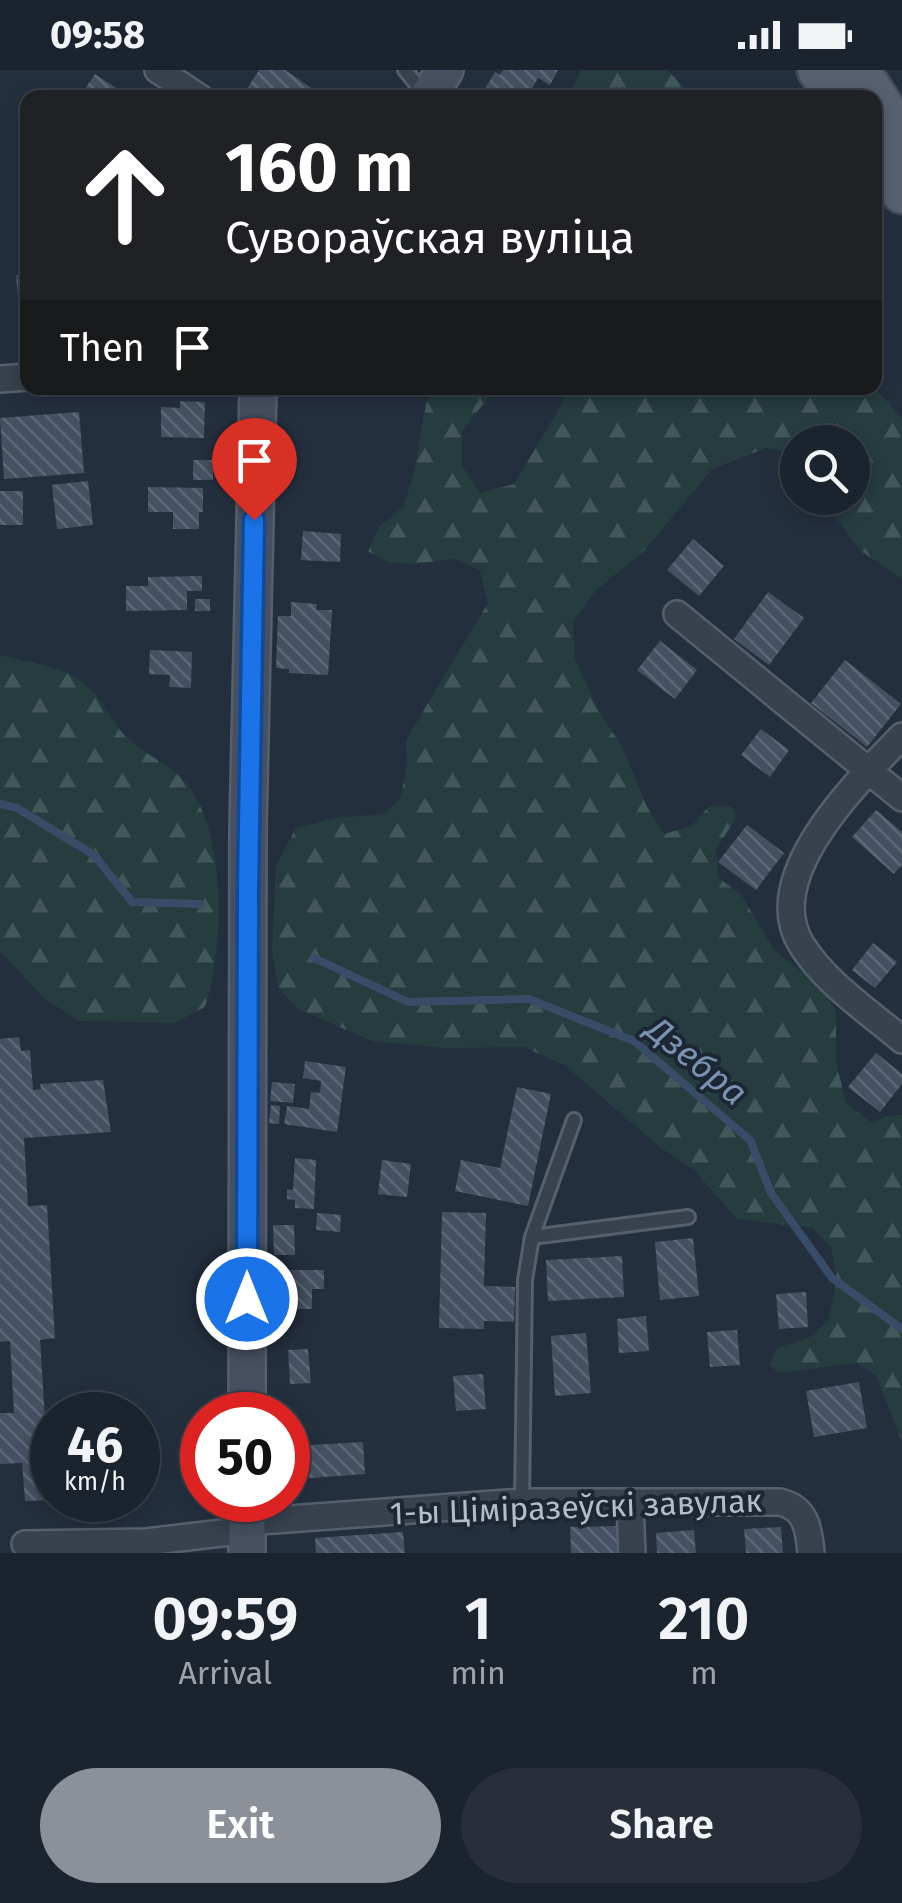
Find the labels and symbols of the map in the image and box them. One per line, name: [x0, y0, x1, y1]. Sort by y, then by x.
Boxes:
pin: [212, 418, 297, 521]
water label: Дзебра: [636, 1006, 756, 1114]
position arrow: [195, 1247, 299, 1351]
speed limit sign: 50: [180, 1392, 310, 1522]
street label: 1-ы Ціміразеўскі завулак: [389, 1482, 763, 1532]

